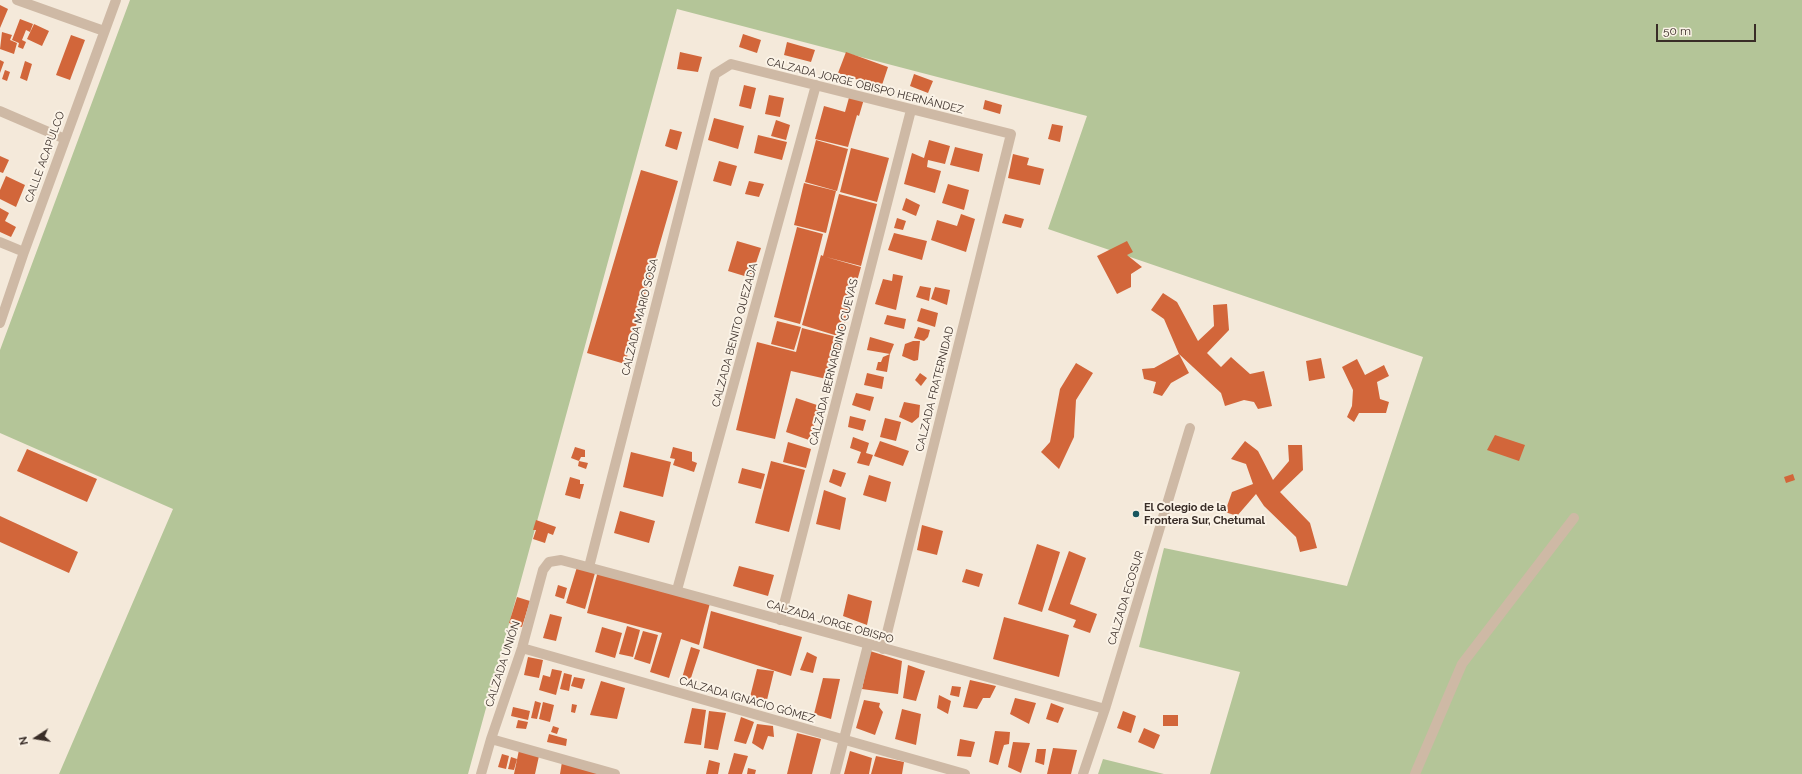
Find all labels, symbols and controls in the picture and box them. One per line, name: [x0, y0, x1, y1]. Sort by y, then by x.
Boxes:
scale bar: [1658, 16, 1758, 42]
text: 50 m: [1663, 24, 1691, 38]
street label: CALZADA JORGE OBISPO HERNÁNDEZ: [765, 55, 965, 117]
street label: CALLE ACAPULCO: [22, 110, 68, 204]
street label: CALZADA MARIO SOSA: [619, 257, 661, 377]
street label: CALZADA BENITO QUEZADA: [709, 261, 761, 409]
street label: CALZADA BERNARDINO CUEVAS: [807, 277, 861, 447]
street label: CALZADA FRATERNIDAD: [913, 325, 957, 453]
place label: El Colegio de la Frontera Sur, Chetumal: [1144, 501, 1265, 527]
marker: El Colegio de la Frontera Sur, Chetumal: [1131, 509, 1141, 519]
street label: CALZADA ECOSUR: [1105, 549, 1147, 647]
street label: CALZADA JORGE OBISPO: [765, 598, 895, 646]
street label: CALZADA UNIÓN: [483, 619, 523, 709]
street label: CALZADA IGNACIO GÓMEZ: [678, 674, 816, 726]
north arrow: [16, 718, 56, 758]
text: N: [17, 735, 31, 746]

